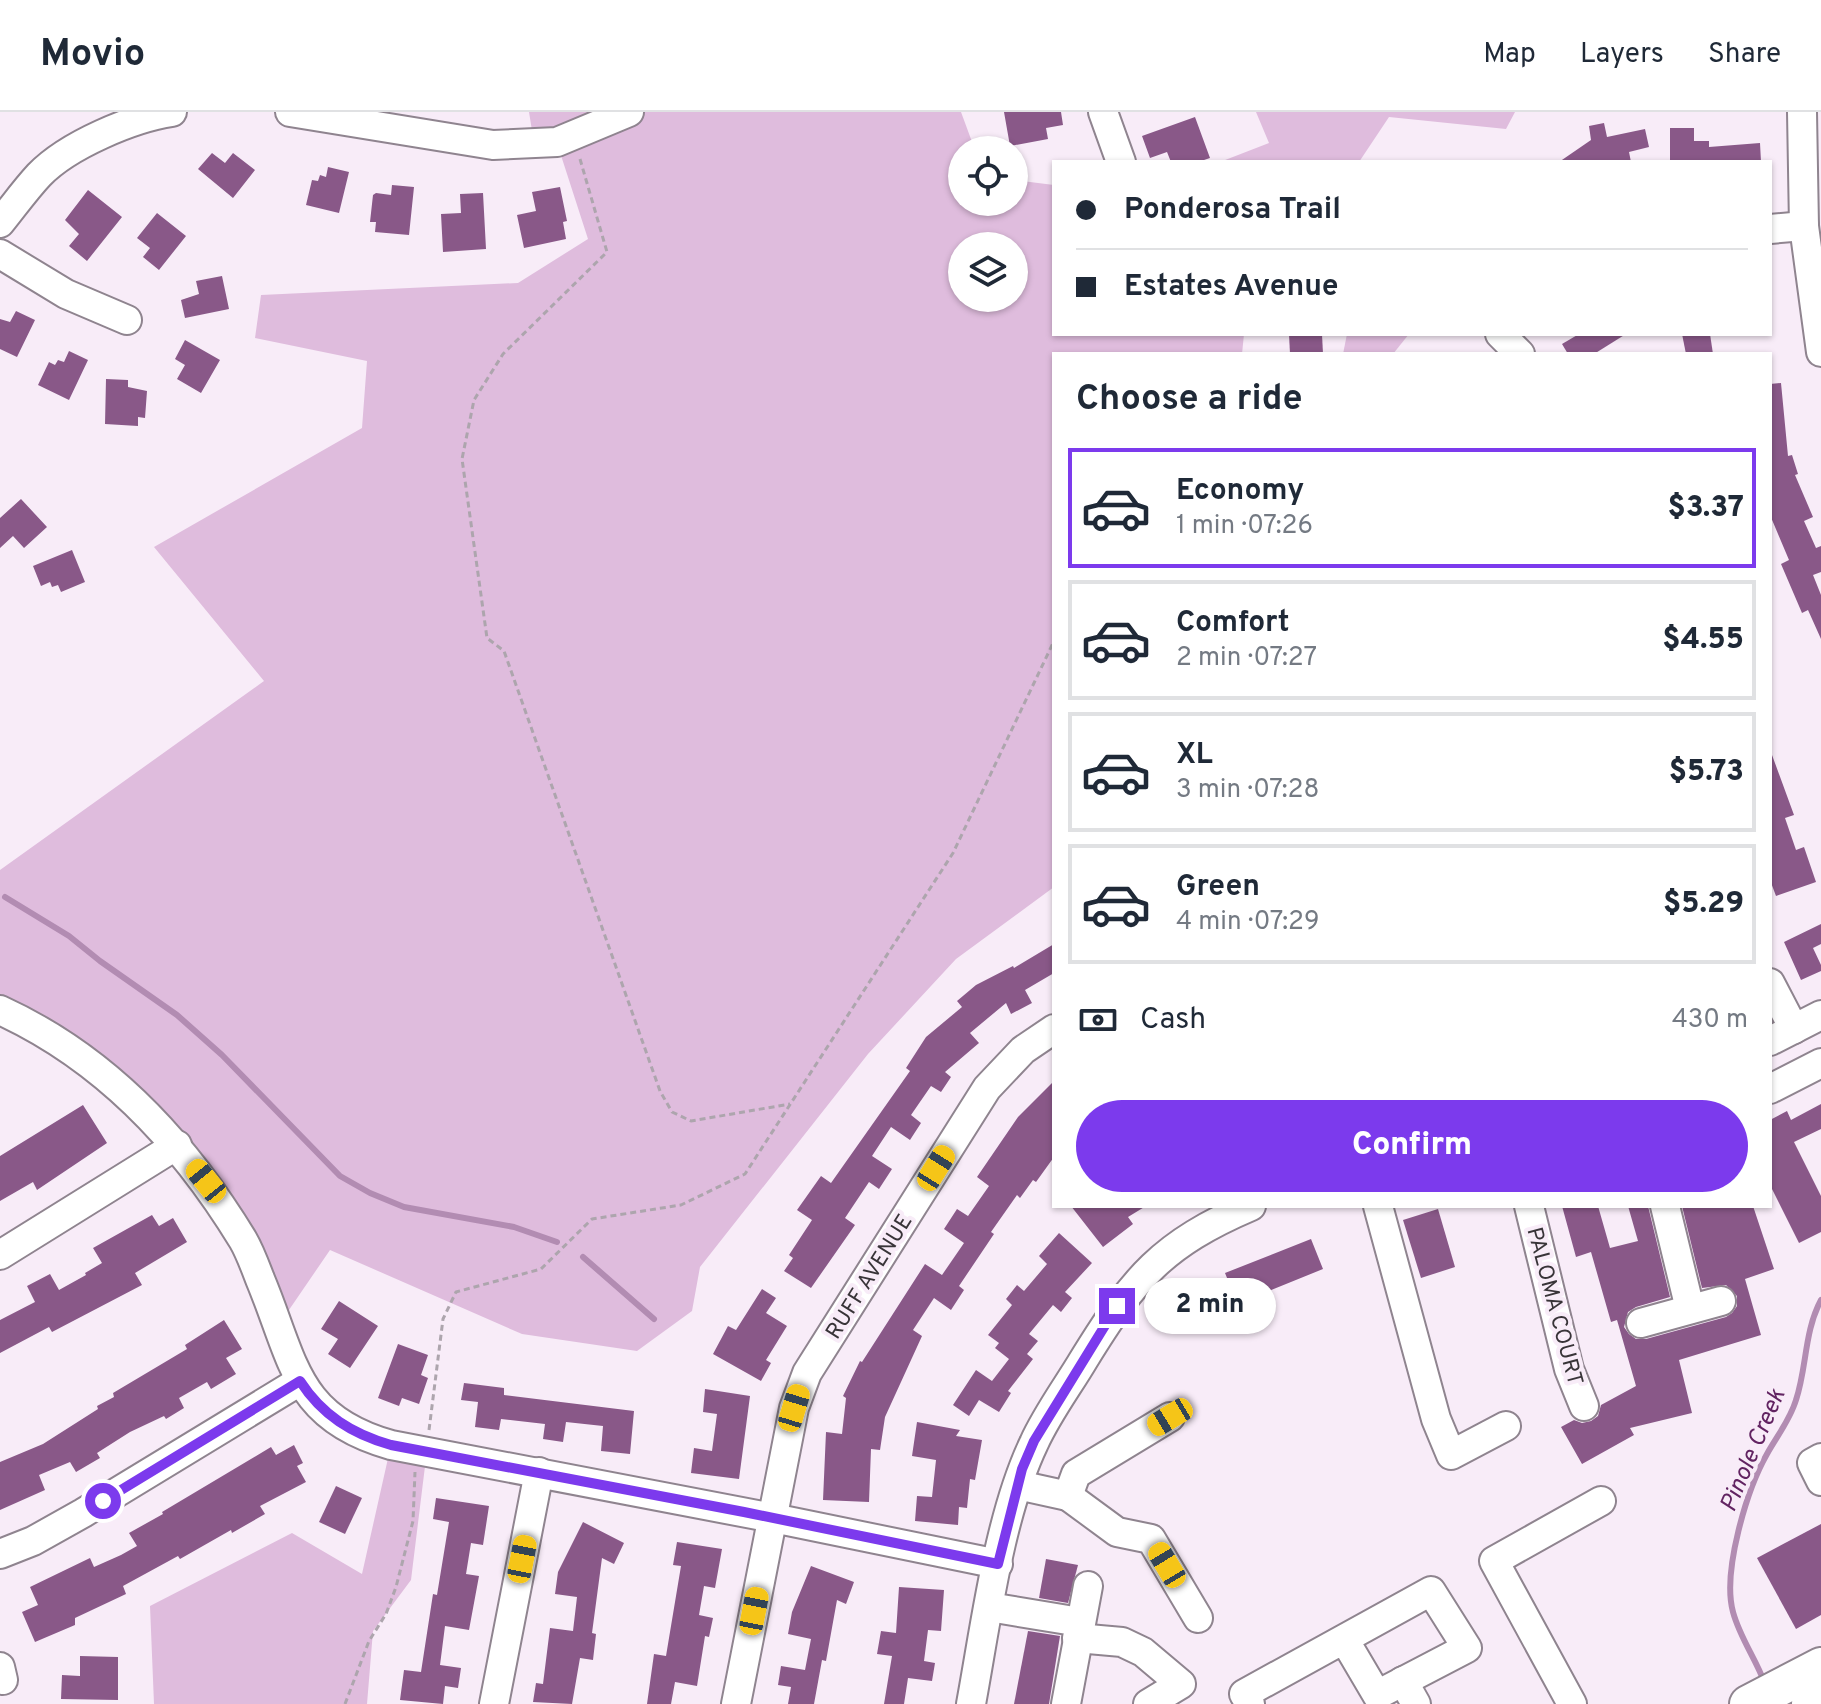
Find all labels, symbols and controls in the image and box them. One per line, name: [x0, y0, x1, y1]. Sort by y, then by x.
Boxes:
text: Movio: [40, 31, 145, 80]
text: Map: [1483, 37, 1536, 73]
text: Layers: [1580, 37, 1664, 73]
text: Share: [1708, 37, 1781, 73]
map controls: [948, 136, 1028, 312]
button: locate: [948, 136, 1028, 216]
text: Ponderosa Trail: [1124, 192, 1341, 229]
button: layers: [948, 232, 1028, 312]
text: Estates Avenue: [1124, 269, 1338, 306]
text: Choose a ride: [1076, 377, 1302, 423]
icon: car: [1080, 472, 1152, 544]
text: Economy: [1176, 473, 1304, 510]
text: $3.37: [1667, 490, 1744, 527]
text: 1 min · 07:26: [1176, 510, 1313, 543]
icon: car: [1080, 604, 1152, 676]
text: Comfort: [1176, 605, 1289, 642]
text: $4.55: [1662, 622, 1744, 659]
text: 2 min · 07:27: [1176, 642, 1317, 675]
icon: car: [1080, 736, 1152, 808]
text: XL: [1176, 737, 1213, 774]
text: $5.73: [1669, 754, 1744, 791]
text: 3 min · 07:28: [1176, 774, 1319, 807]
icon: car: [1080, 868, 1152, 940]
text: Green: [1176, 869, 1260, 906]
text: $5.29: [1663, 886, 1744, 923]
text: 4 min · 07:29: [1176, 906, 1319, 939]
icon: cash: [1076, 998, 1120, 1042]
text: Cash: [1140, 1002, 1206, 1039]
text: 430 m: [1672, 1004, 1748, 1037]
button: Confirm: [1076, 1100, 1748, 1192]
car: [913, 1141, 959, 1195]
car: [182, 1155, 230, 1207]
street label: RUFF AVENUE: [821, 1210, 919, 1345]
street label: PALOMA COURT: [1519, 1224, 1588, 1389]
callout: 2 min: [1145, 1278, 1277, 1334]
route end: [1099, 1288, 1135, 1324]
text: 2 min: [1176, 1289, 1244, 1322]
car: [776, 1382, 812, 1434]
water label: Pinole Creek: [1715, 1384, 1794, 1517]
car: [1143, 1394, 1197, 1440]
route start: [85, 1483, 121, 1519]
car: [506, 1533, 538, 1585]
car: [1144, 1538, 1190, 1592]
car: [738, 1585, 770, 1637]

